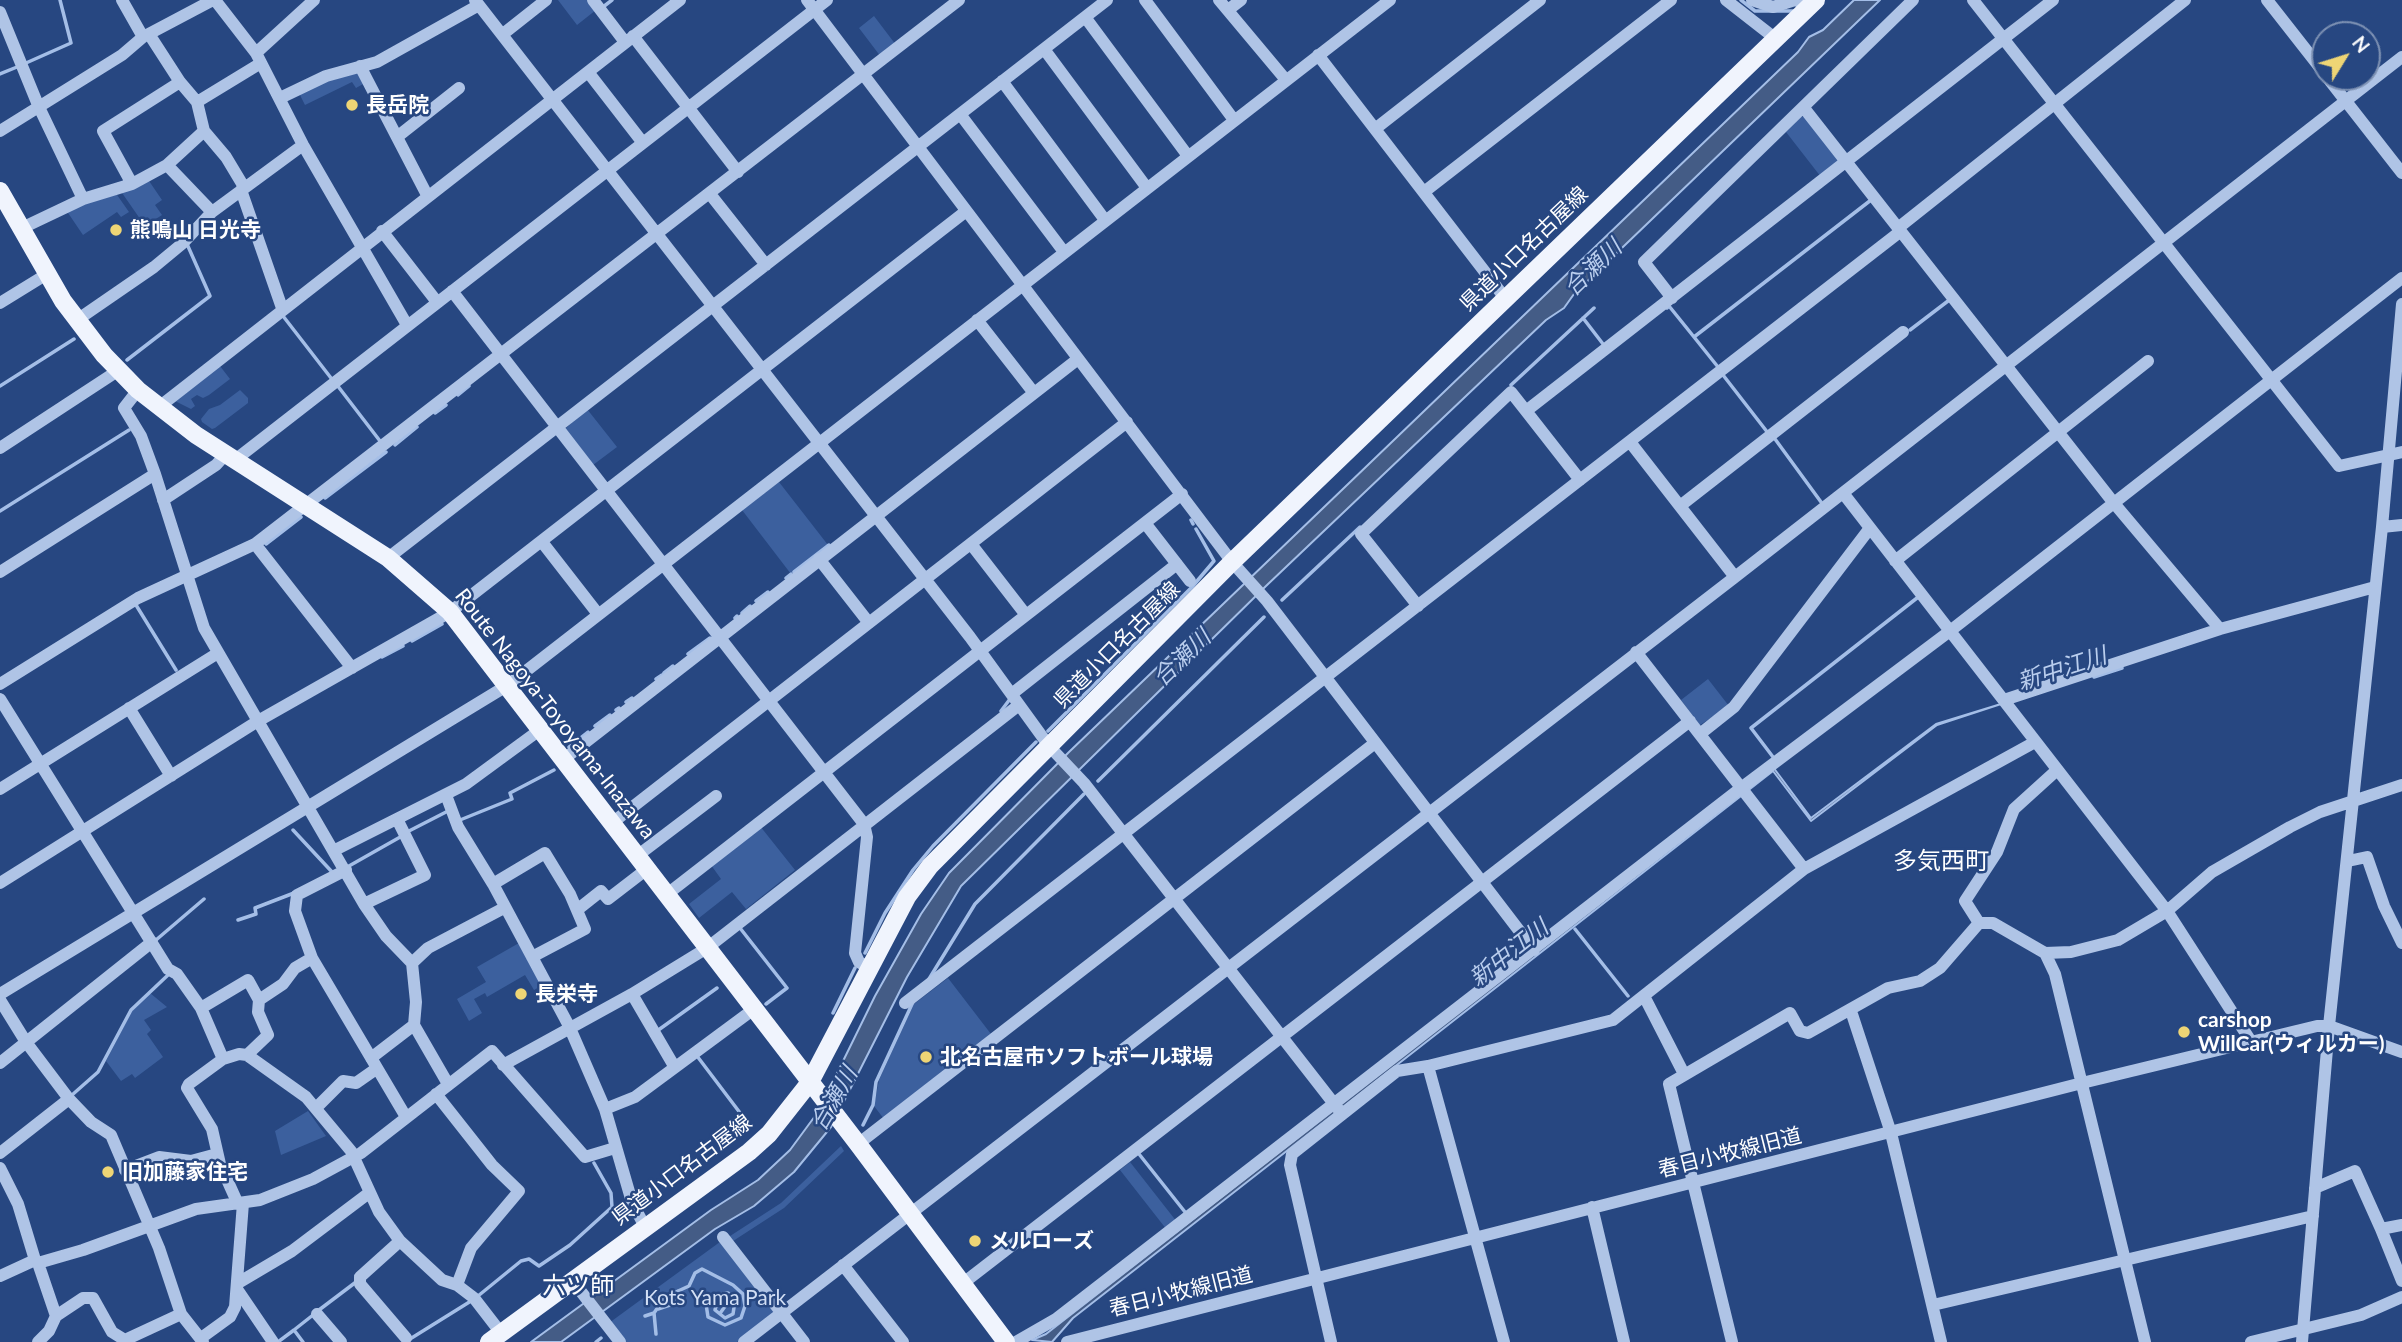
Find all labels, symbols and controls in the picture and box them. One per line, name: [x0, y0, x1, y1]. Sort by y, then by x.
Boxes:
north arrow: [2311, 21, 2381, 91]
text: N: [2348, 31, 2375, 57]
place label: 長岳院: [366, 92, 429, 118]
marker: 長岳院: [344, 97, 360, 113]
street label: 県道小口名古屋線: [1455, 182, 1593, 316]
place label: 熊鳴山 日光寺: [130, 217, 261, 243]
marker: 熊鳴山 日光寺: [108, 222, 124, 238]
water label: 合瀬川: [1559, 234, 1627, 302]
street label: 県道小口名古屋線: [1049, 577, 1185, 713]
street label: Route Nagoya-Toyoyama-Inazawa: [449, 584, 661, 844]
water label: 合瀬川: [1148, 624, 1216, 692]
water label: 新中江川: [2014, 642, 2110, 696]
district label: 多気西町: [1893, 847, 1989, 875]
water label: 新中江川: [1464, 914, 1554, 992]
place label: 長栄寺: [535, 981, 598, 1007]
marker: 長栄寺: [513, 986, 529, 1002]
place label: carshop WillCar(ウィルカー): [2198, 1007, 2384, 1057]
marker: carshop WillCar(ウィルカー): [2176, 1024, 2192, 1040]
place label: 北名古屋市ソフトボール球場: [940, 1044, 1213, 1070]
marker: 北名古屋市ソフトボール球場: [918, 1049, 934, 1065]
water label: 合瀬川: [805, 1062, 863, 1136]
street label: 県道小口名古屋線: [607, 1109, 757, 1231]
street label: 春日小牧線旧道: [1656, 1123, 1804, 1183]
place label: 旧加藤家住宅: [122, 1159, 248, 1185]
marker: 旧加藤家住宅: [100, 1164, 116, 1180]
place label: メルローズ: [989, 1228, 1094, 1254]
marker: メルローズ: [967, 1233, 983, 1249]
street label: 春日小牧線旧道: [1107, 1262, 1255, 1322]
district label: 六ツ師: [542, 1272, 614, 1300]
park label: Kots Yama Park: [644, 1285, 786, 1311]

